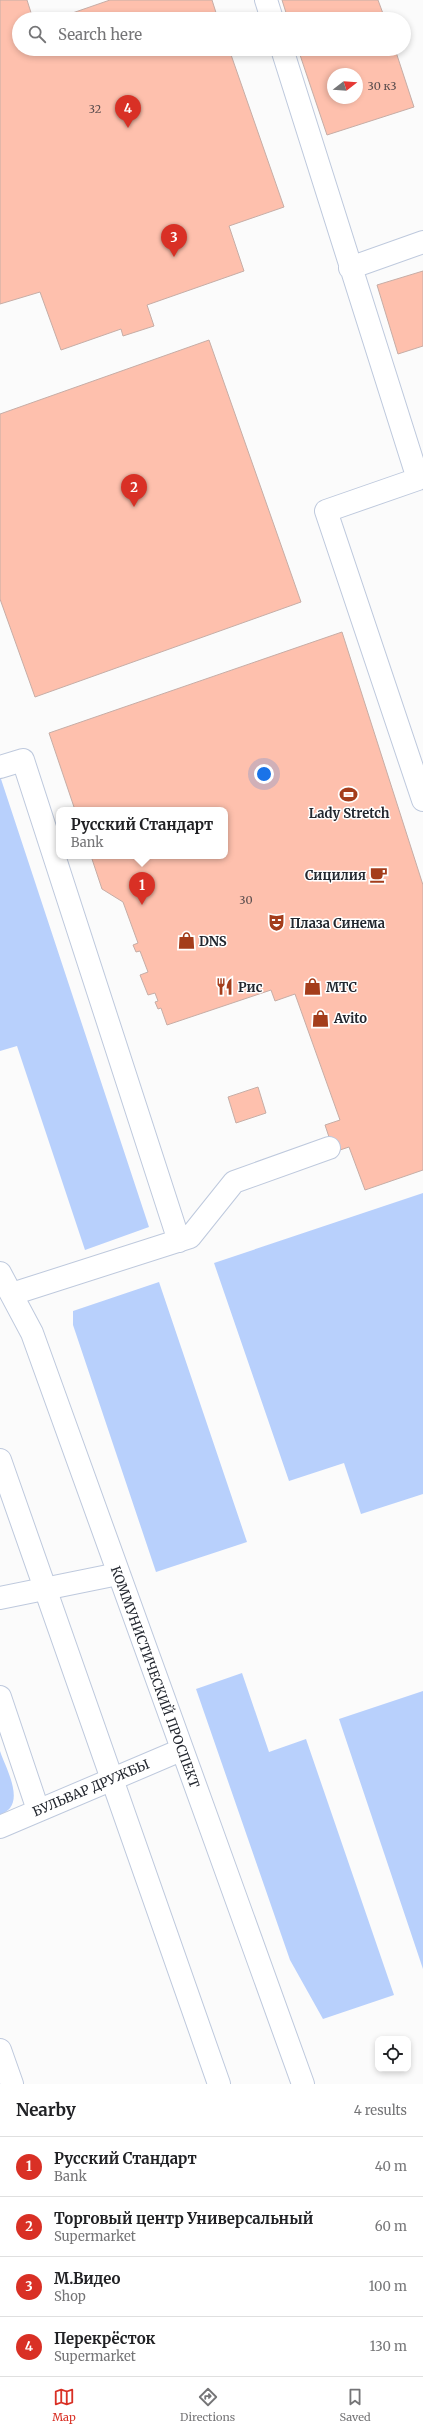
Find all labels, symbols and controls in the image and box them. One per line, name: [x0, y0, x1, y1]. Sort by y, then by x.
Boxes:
search box: [12, 12, 411, 56]
icon: search: [26, 23, 48, 45]
text: Search here: [58, 25, 142, 44]
north arrow: [327, 68, 363, 104]
house number: 30 к3: [368, 79, 396, 93]
pin: 4: [115, 95, 141, 128]
house number: 32: [89, 102, 101, 116]
pin: 3: [161, 224, 187, 257]
pin: 2: [121, 474, 147, 507]
your location: [254, 764, 274, 784]
sports icon: Lady Stretch: [339, 784, 359, 804]
place label: Lady Stretch: [309, 805, 390, 822]
popup: [56, 807, 228, 859]
text: Русский Стандарт: [71, 815, 213, 834]
text: Bank: [71, 834, 104, 851]
cafe icon: Сицилия: [369, 865, 389, 885]
place label: Сицилия: [305, 867, 366, 884]
pin: 1: [129, 872, 155, 905]
house number: 30: [239, 893, 253, 907]
theatre icon: Плаза Синема: [267, 913, 287, 933]
place label: Плаза Синема: [290, 915, 385, 932]
shop icon: DNS: [176, 931, 196, 951]
place label: DNS: [199, 933, 227, 950]
restaurant icon: Рис: [215, 977, 235, 997]
shop icon: МТС: [303, 977, 323, 997]
place label: Рис: [238, 979, 263, 996]
place label: МТС: [326, 979, 358, 996]
shop icon: Avito: [311, 1008, 331, 1028]
place label: Avito: [333, 1010, 367, 1027]
street label: КОММУНИСТИЧЕСКИЙ ПРОСПЕКТ: [107, 1563, 204, 1790]
street label: БУЛЬВАР ДРУЖБЫ: [30, 1756, 152, 1820]
map controls: [375, 2036, 411, 2072]
button: locate: [375, 2036, 411, 2072]
text: Nearby: [16, 2099, 76, 2121]
text: 4 results: [354, 2102, 407, 2119]
text: Русский Стандарт: [54, 2149, 197, 2168]
text: 1: [26, 2158, 32, 2175]
text: 40 m: [375, 2158, 407, 2175]
text: Bank: [54, 2168, 87, 2185]
text: Торговый центр Универсальный: [54, 2209, 313, 2228]
text: 2: [25, 2218, 33, 2235]
text: 60 m: [375, 2218, 407, 2235]
text: Supermarket: [54, 2228, 136, 2245]
text: М.Видео: [54, 2269, 121, 2288]
text: 3: [25, 2278, 33, 2295]
text: 100 m: [369, 2278, 407, 2295]
text: Shop: [54, 2288, 86, 2305]
text: Перекрёсток: [54, 2329, 156, 2348]
text: 4: [25, 2338, 33, 2355]
text: 130 m: [370, 2338, 407, 2355]
text: Supermarket: [54, 2348, 136, 2365]
tab: Map: [52, 2386, 76, 2424]
tab: Directions: [180, 2386, 235, 2424]
tab: Saved: [340, 2386, 371, 2424]

